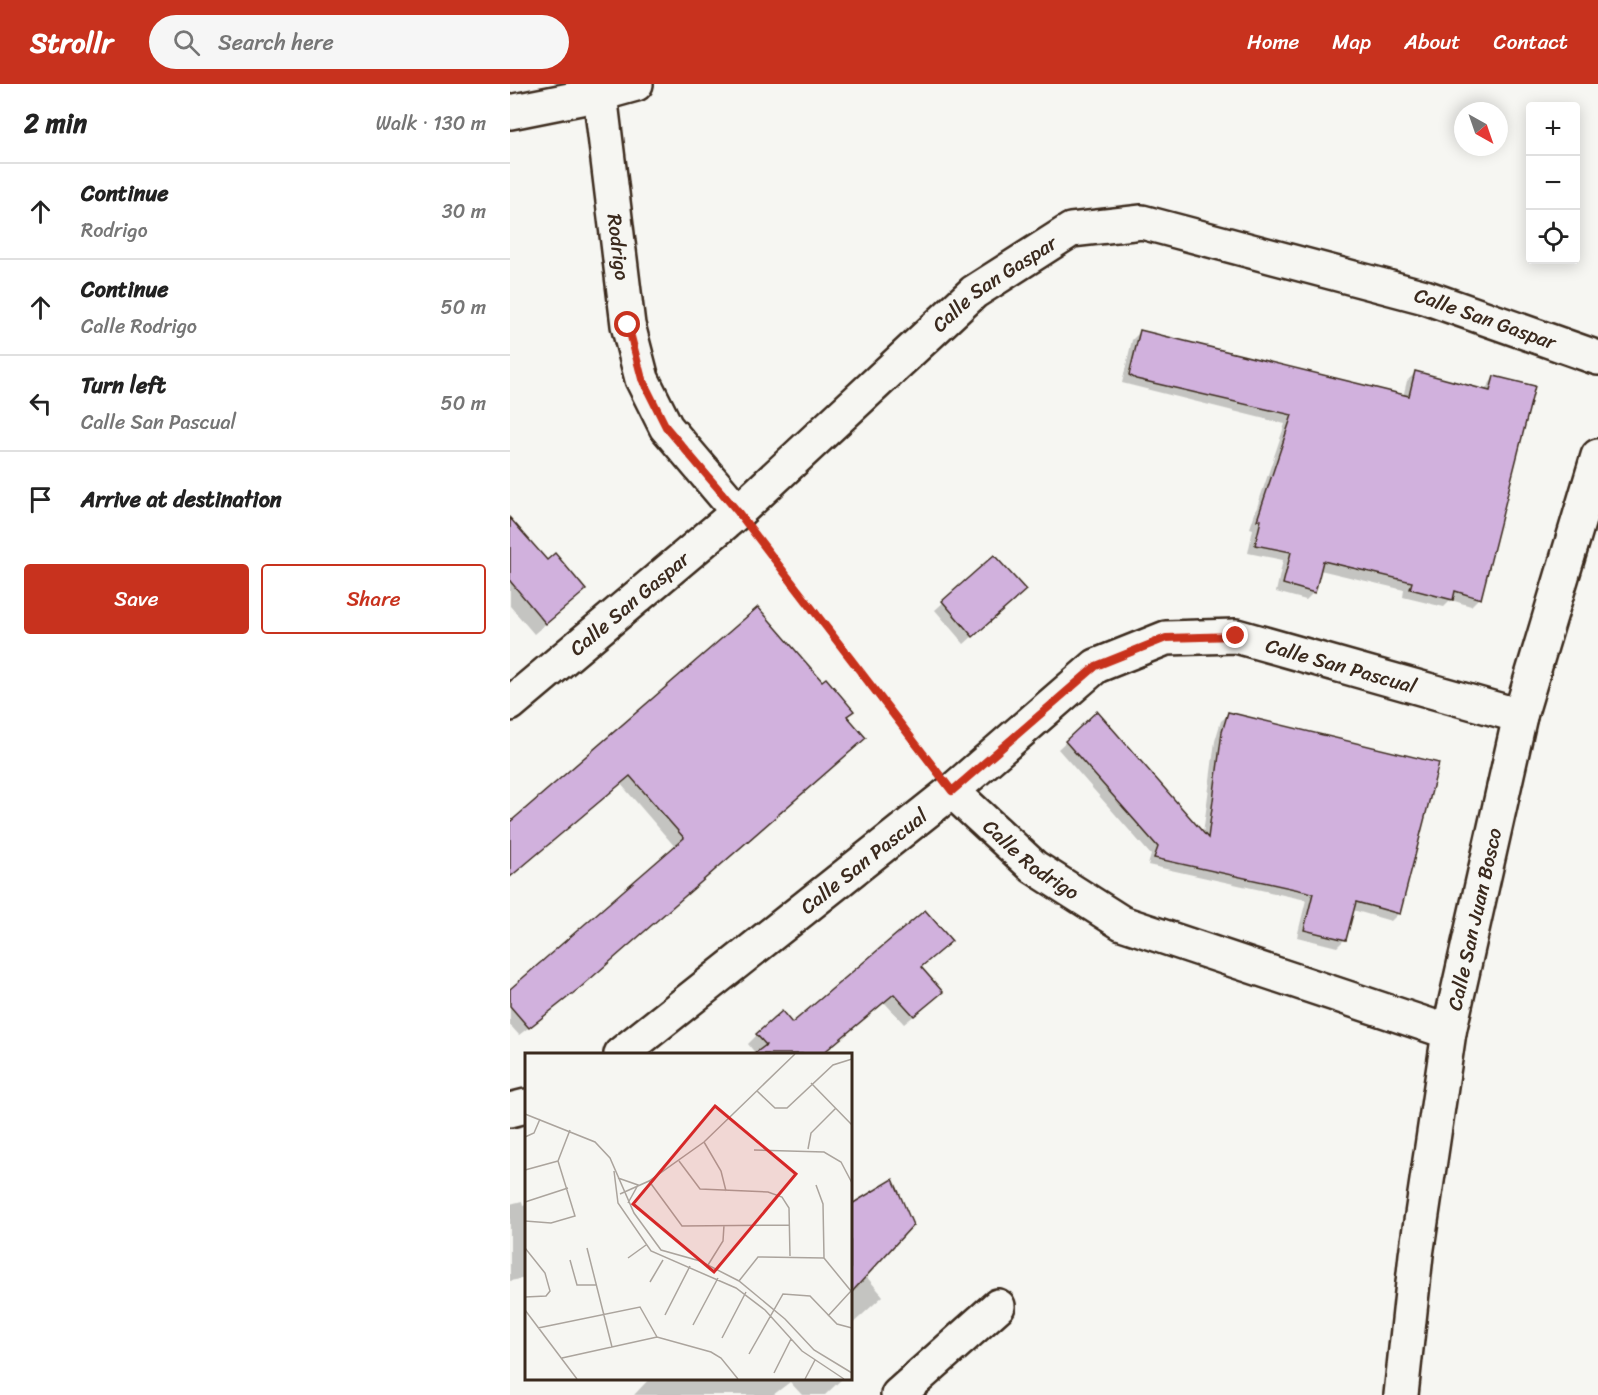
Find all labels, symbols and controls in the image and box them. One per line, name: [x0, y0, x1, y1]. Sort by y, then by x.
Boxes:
search box: [149, 15, 569, 69]
text: Strollr: [30, 18, 113, 67]
text: Search here: [218, 23, 334, 62]
text: Home: [1247, 23, 1299, 61]
text: Map: [1332, 23, 1371, 61]
text: About: [1404, 23, 1461, 61]
text: Contact: [1494, 23, 1568, 61]
icon: search: [170, 26, 203, 59]
text: 2 min: [24, 100, 87, 146]
north arrow: [1454, 102, 1508, 156]
map controls: [1526, 102, 1580, 264]
button: +: [1526, 102, 1580, 156]
text: Walk · 130 m: [376, 106, 486, 141]
button: −: [1526, 156, 1580, 210]
text: Continue: [81, 174, 169, 213]
text: 30 m: [442, 194, 486, 229]
icon: ahead: [24, 195, 57, 228]
button: locate: [1526, 210, 1580, 264]
street label: Rodrigo: [597, 212, 640, 282]
text: Rodrigo: [81, 213, 148, 248]
street label: Calle San Gaspar: [923, 225, 1065, 341]
text: Continue: [81, 270, 169, 309]
street label: Calle San Gaspar: [1410, 277, 1562, 360]
text: 50 m: [441, 290, 486, 325]
icon: ahead: [24, 291, 57, 324]
text: Calle Rodrigo: [81, 309, 197, 344]
route start: [614, 311, 640, 337]
text: Turn left: [81, 366, 166, 405]
text: 50 m: [441, 386, 486, 421]
icon: left: [24, 387, 57, 420]
text: Calle San Pascual: [81, 405, 236, 440]
text: Arrive at destination: [81, 480, 282, 519]
icon: arrive: [24, 483, 57, 516]
street label: Calle San Gaspar: [561, 542, 698, 665]
button: Save: [24, 564, 249, 634]
button: Share: [261, 564, 486, 634]
route end: [1222, 622, 1248, 648]
street label: Calle San Pascual: [1262, 628, 1421, 704]
street label: Calle San Pascual: [792, 799, 936, 923]
street label: Calle Rodrigo: [975, 810, 1087, 909]
street label: Calle San Juan Bosco: [1437, 824, 1512, 1014]
inset map: [525, 1053, 852, 1380]

